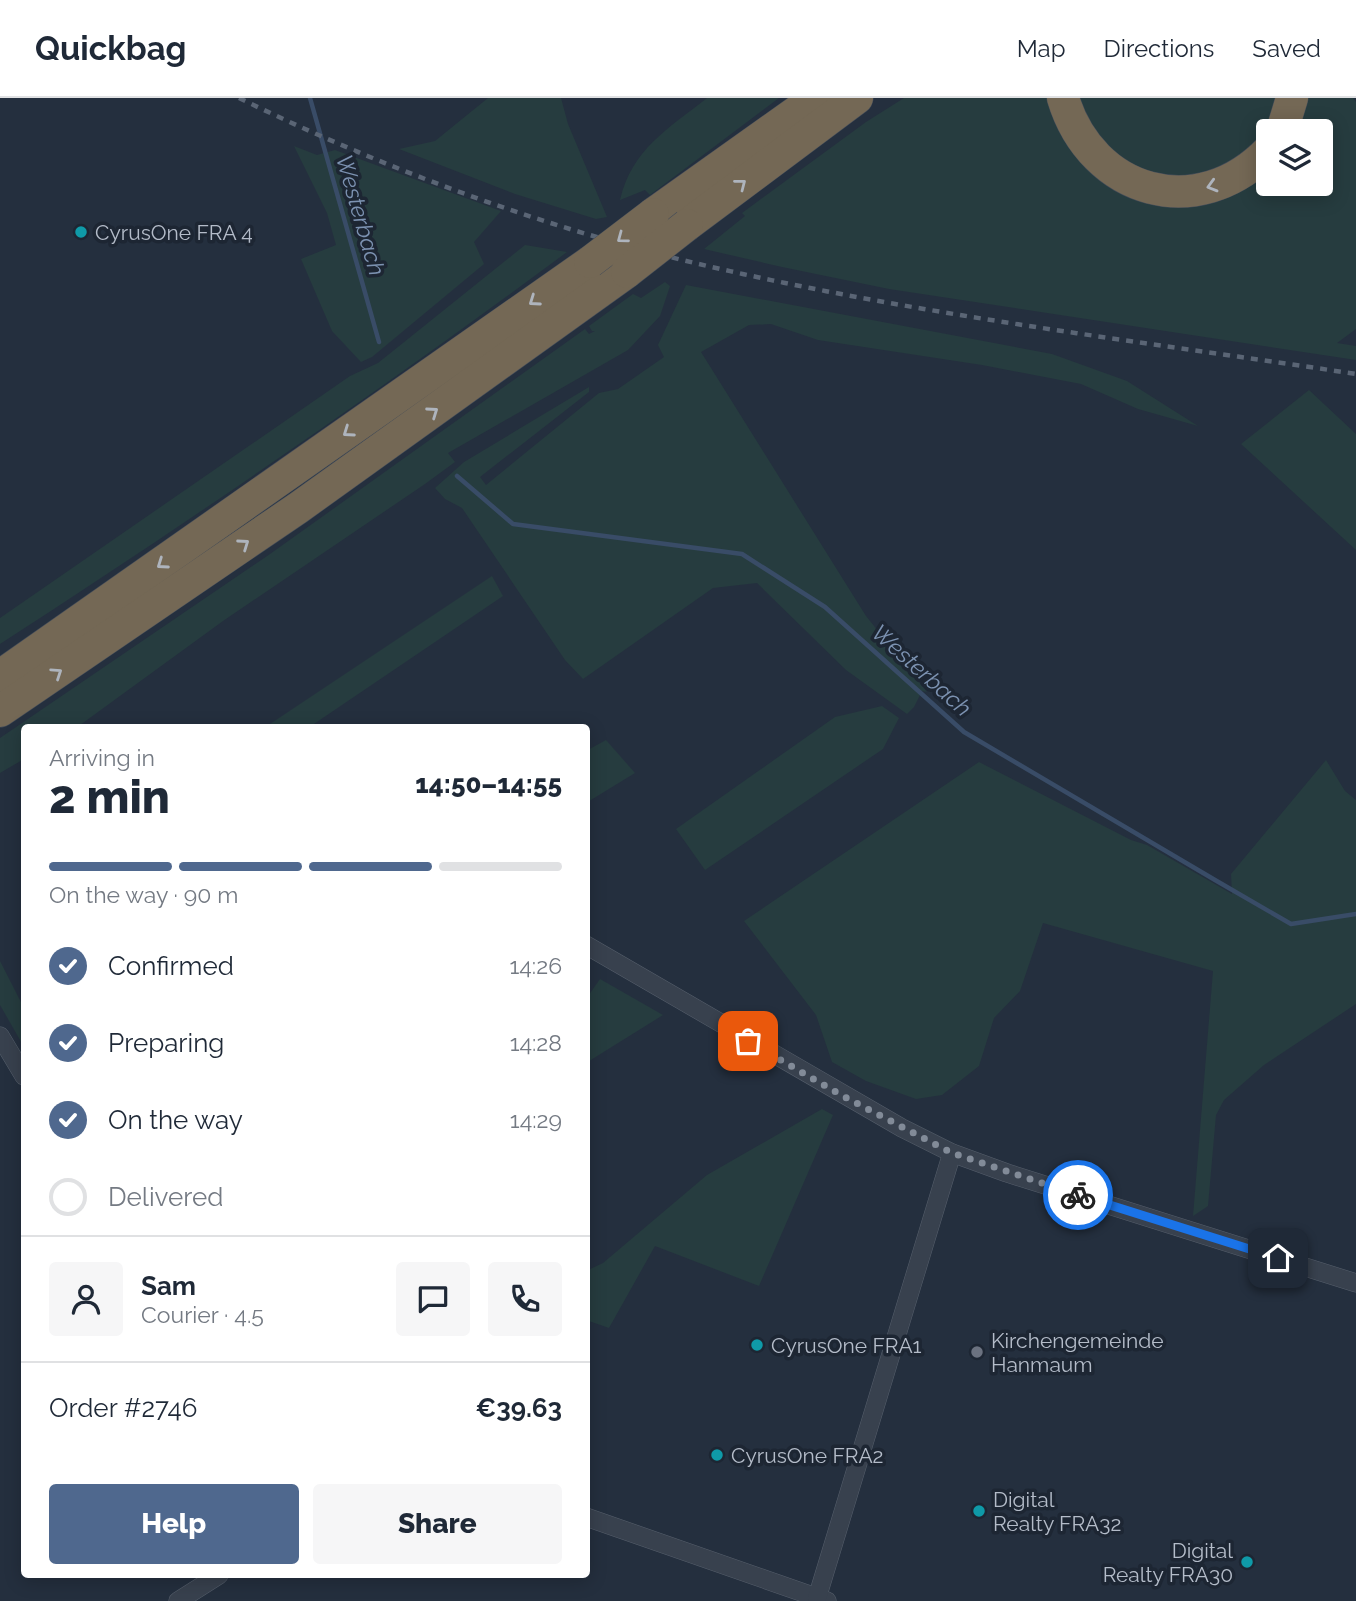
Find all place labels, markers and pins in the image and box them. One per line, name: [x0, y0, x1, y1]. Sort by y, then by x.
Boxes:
place label: CyrusOne FRA 4: [95, 220, 253, 245]
marker: CyrusOne FRA 4: [73, 224, 89, 240]
pin: [718, 1011, 778, 1071]
pin: [1248, 1228, 1308, 1288]
place label: Kirchengemeinde Hanmaum: [991, 1328, 1164, 1377]
place label: CyrusOne FRA1: [771, 1333, 922, 1358]
marker: CyrusOne FRA1: [749, 1337, 765, 1353]
marker: Kirchengemeinde Hanmaum: [969, 1344, 985, 1360]
place label: CyrusOne FRA2: [731, 1443, 884, 1468]
marker: CyrusOne FRA2: [709, 1447, 725, 1463]
place label: Digital Realty FRA32: [993, 1487, 1121, 1536]
marker: Digital Realty FRA32: [971, 1503, 987, 1519]
place label: Digital Realty FRA30: [1103, 1538, 1233, 1587]
marker: Digital Realty FRA30: [1239, 1554, 1255, 1570]

